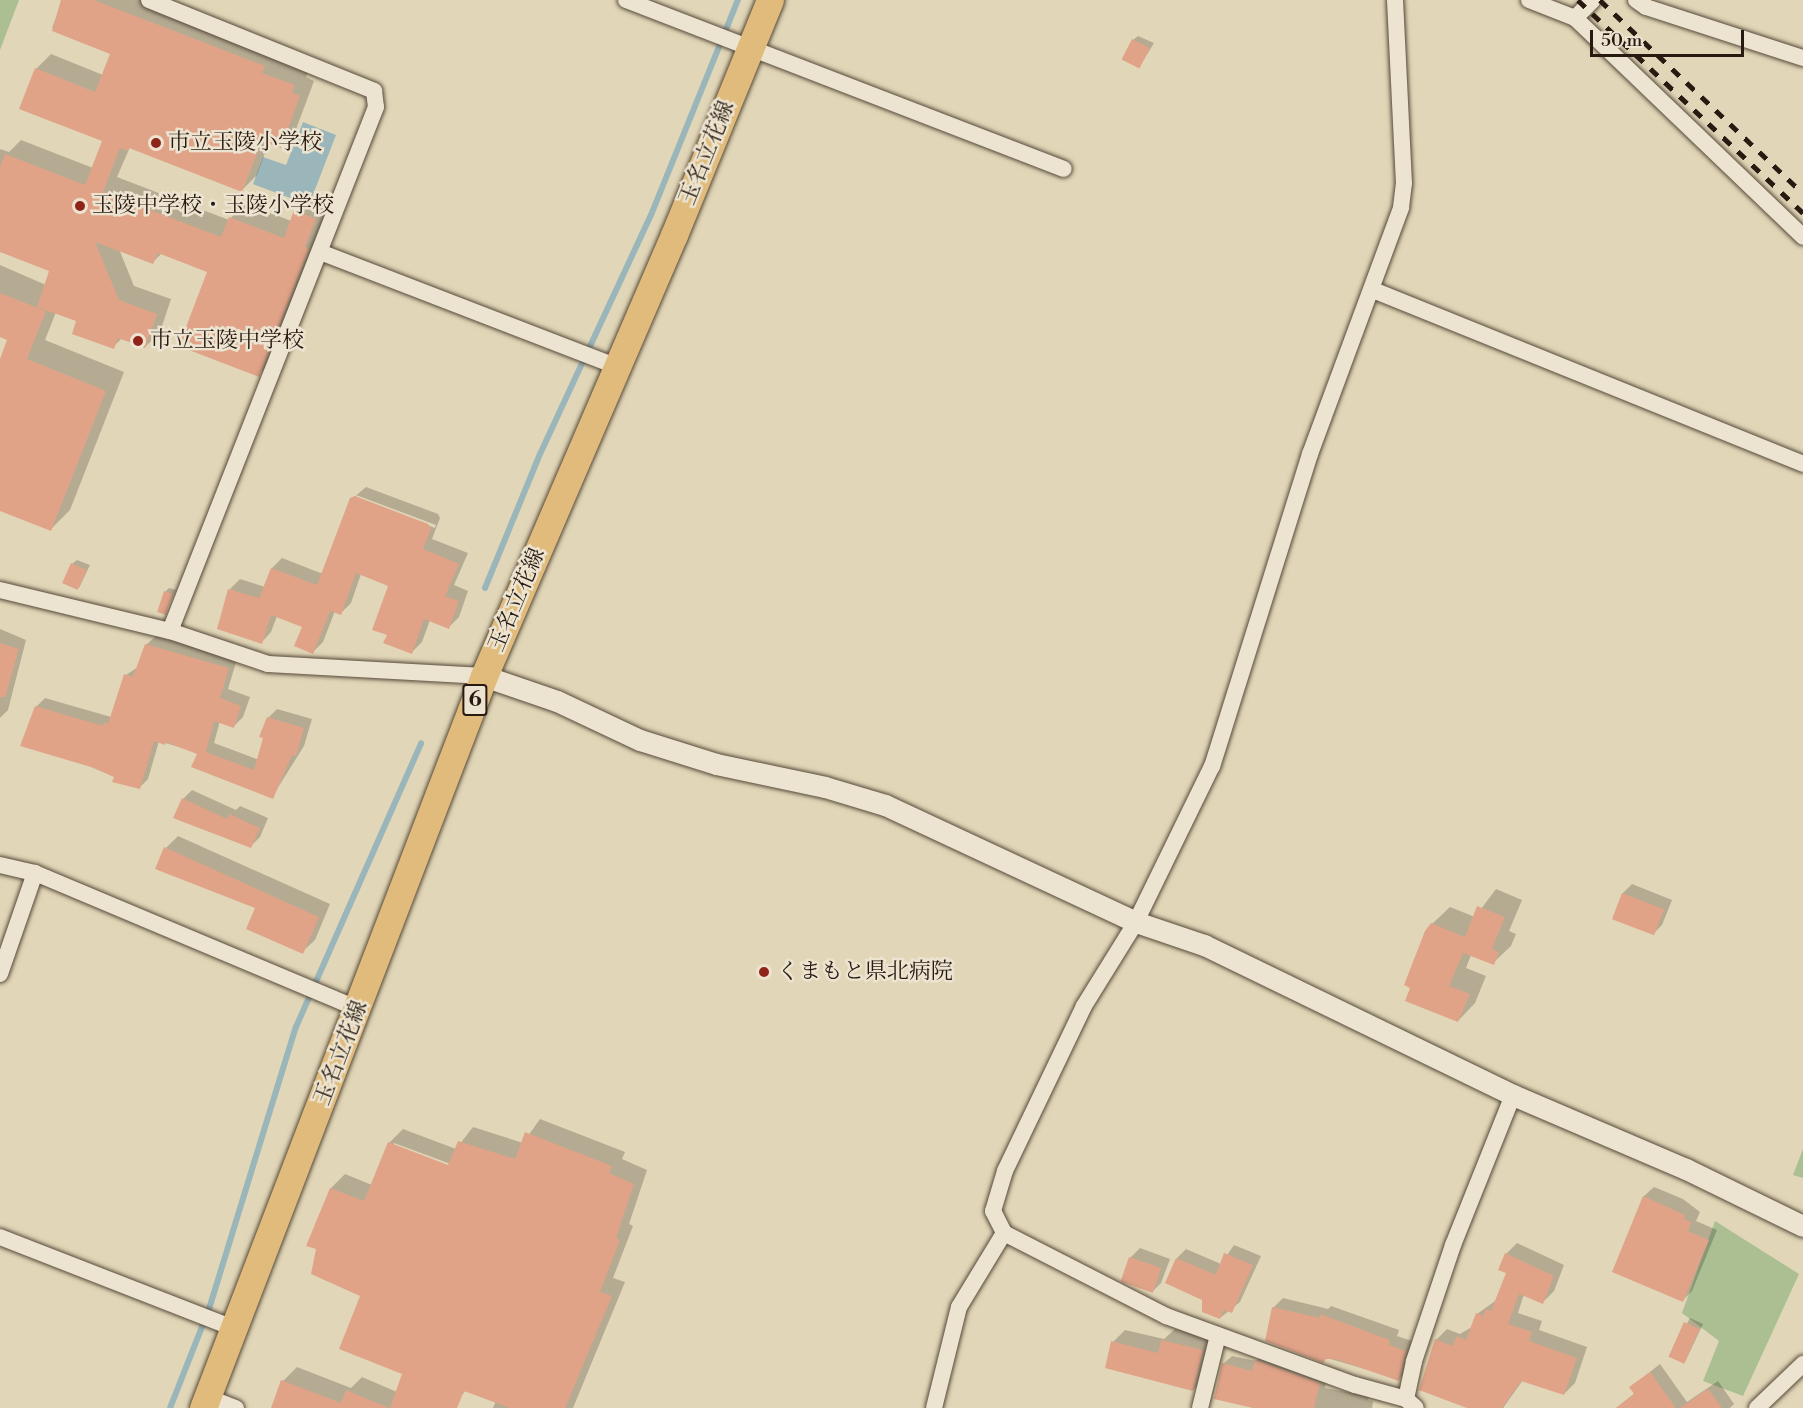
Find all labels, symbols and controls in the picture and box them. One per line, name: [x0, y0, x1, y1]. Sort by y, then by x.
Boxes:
scale bar: [1593, 18, 1748, 56]
text: 50 m: [1601, 29, 1642, 52]
street label: 玉名立花線: [674, 97, 740, 209]
place label: 市立玉陵小学校: [168, 130, 322, 156]
marker: 市立玉陵小学校: [149, 136, 163, 150]
place label: 玉陵中学校・玉陵小学校: [92, 193, 334, 219]
marker: 玉陵中学校・玉陵小学校: [73, 199, 87, 213]
place label: 市立玉陵中学校: [150, 328, 304, 354]
marker: 市立玉陵中学校: [131, 334, 145, 348]
street label: 玉名立花線: [483, 544, 551, 656]
road number: 6: [462, 682, 488, 718]
place label: くまもと県北病院: [777, 959, 953, 985]
marker: くまもと県北病院: [755, 963, 773, 981]
street label: 玉名立花線: [309, 997, 373, 1109]

